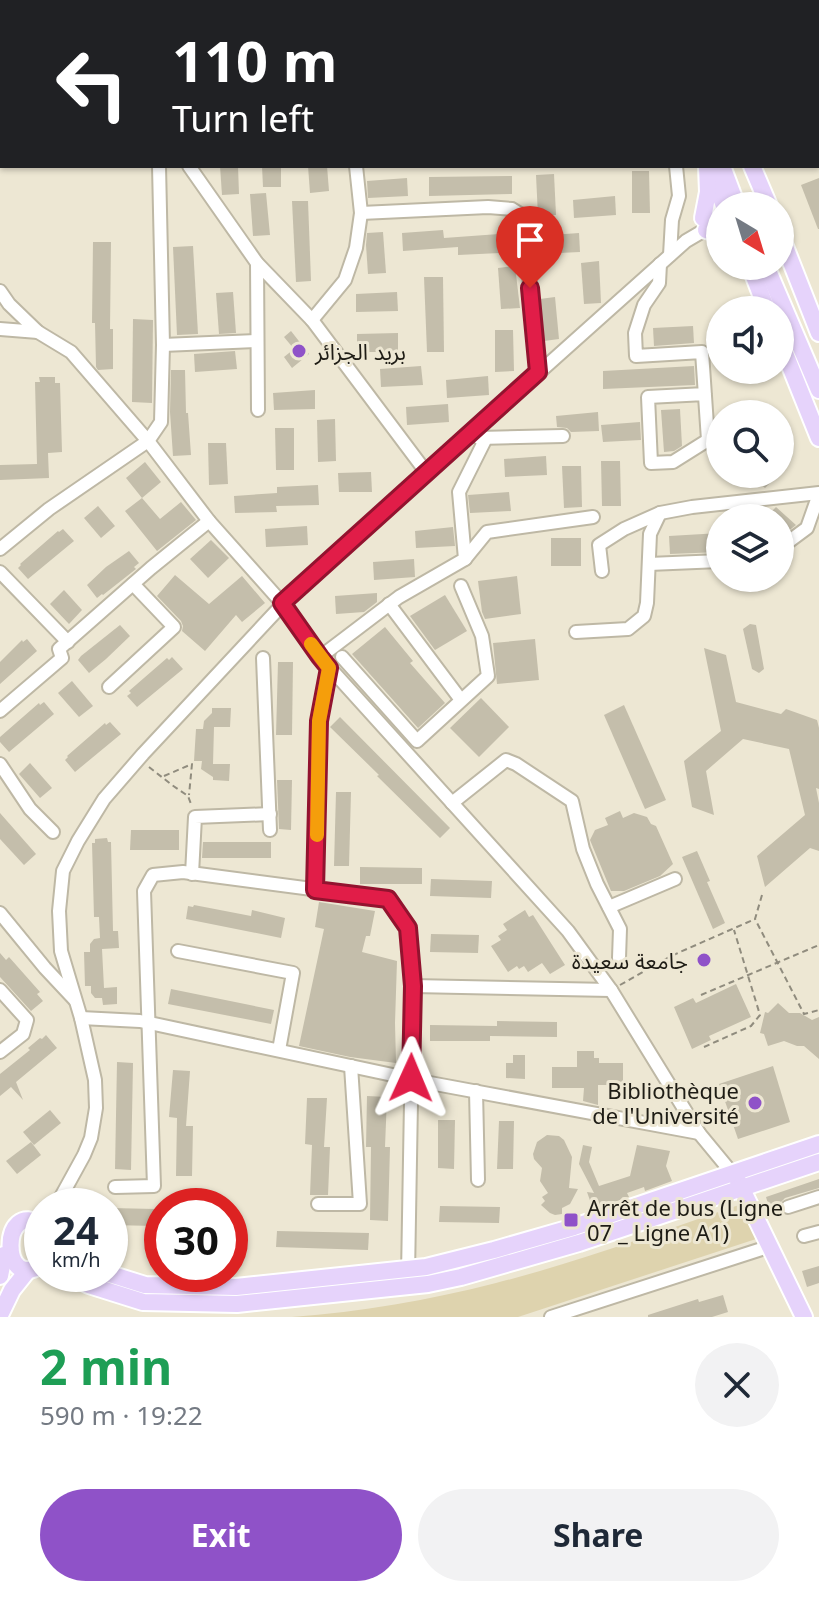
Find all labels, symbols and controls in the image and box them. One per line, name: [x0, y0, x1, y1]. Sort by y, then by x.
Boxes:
text: 110 m: [172, 22, 337, 98]
icon: left: [40, 32, 144, 136]
text: Turn left: [172, 94, 314, 143]
north arrow: [706, 192, 794, 280]
map controls: [706, 192, 794, 592]
pin: [496, 206, 564, 288]
icon: arrive: [508, 218, 552, 262]
button: sound: [706, 296, 794, 384]
place label: بريد الجزائر: [314, 336, 406, 366]
marker: بريد الجزائر: [290, 342, 308, 360]
button: search: [706, 400, 794, 488]
button: layers: [706, 504, 794, 592]
place label: جامعة سعيدة: [572, 945, 688, 975]
marker: جامعة سعيدة: [695, 951, 713, 969]
position arrow: [369, 1036, 453, 1120]
place label: Bibliothèque de l'Université: [592, 1075, 739, 1130]
marker: Bibliothèque de l'Université: [746, 1094, 764, 1112]
speed limit sign: 30: [144, 1188, 248, 1292]
place label: Arrêt de bus (Ligne 07 _ Ligne A1): [587, 1192, 783, 1247]
text: 24: [53, 1202, 99, 1257]
marker: Arrêt de bus (Ligne 07 _ Ligne A1): [562, 1211, 580, 1229]
text: km/h: [51, 1246, 101, 1273]
text: 2 min: [40, 1334, 172, 1399]
button: close: [695, 1343, 779, 1427]
text: 590 m · 19:22: [40, 1397, 203, 1433]
button: Exit: [40, 1489, 402, 1581]
button: Share: [418, 1489, 779, 1581]

